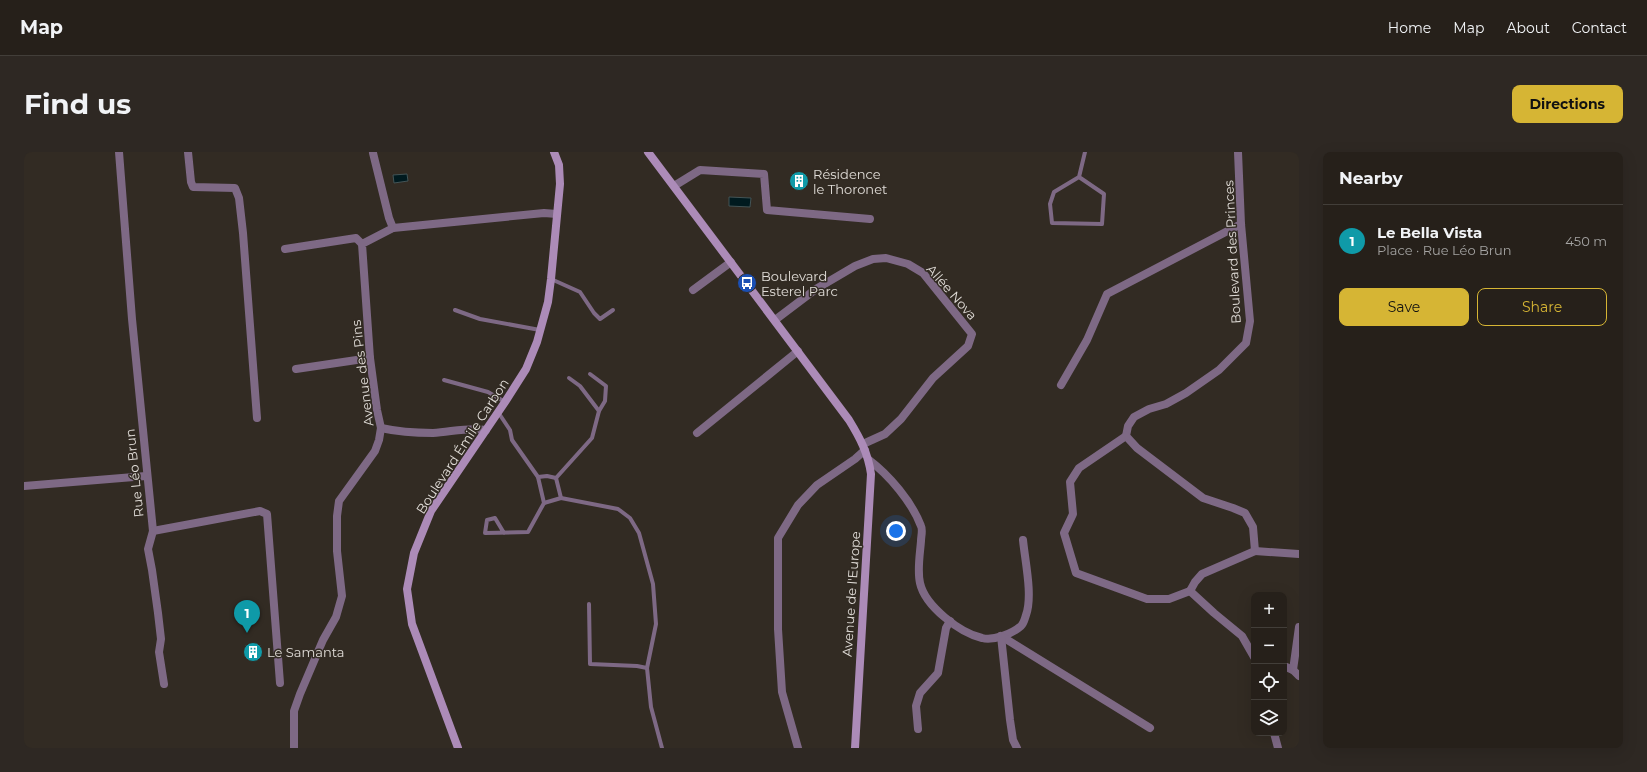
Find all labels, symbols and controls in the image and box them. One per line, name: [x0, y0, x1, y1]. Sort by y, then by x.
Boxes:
text: Map: [20, 16, 63, 39]
text: Home: [1388, 19, 1431, 37]
text: Map: [1453, 19, 1484, 37]
text: About: [1506, 19, 1550, 37]
text: Contact: [1572, 19, 1627, 37]
button: Directions: [1512, 85, 1623, 123]
text: Find us: [24, 87, 131, 121]
place label: Résidence le Thoronet: [813, 166, 887, 197]
text: Nearby: [1339, 168, 1403, 188]
building icon: Résidence le Thoronet: [788, 170, 810, 192]
street label: Boulevard des Princes: [1220, 180, 1244, 324]
text: Le Bella Vista: [1377, 223, 1482, 242]
text: 1: [1349, 233, 1355, 249]
text: 450 m: [1565, 233, 1607, 249]
text: Place · Rue Léo Brun: [1377, 242, 1512, 258]
street label: Allée Nova: [924, 261, 980, 323]
place label: Boulevard Esterel Parc: [761, 268, 838, 299]
bus stop icon: Boulevard Esterel Parc: [736, 272, 758, 294]
button: Save: [1339, 288, 1469, 326]
button: Share: [1477, 288, 1607, 326]
street label: Avenue des Pins: [348, 319, 376, 427]
street label: Boulevard Émile Carbon: [412, 375, 512, 517]
street label: Rue Léo Brun: [121, 428, 147, 518]
your location: [886, 521, 906, 541]
street label: Avenue de l'Europe: [839, 531, 863, 657]
map controls: [1251, 592, 1287, 736]
button: +: [1251, 592, 1287, 628]
pin: 1: [234, 600, 260, 633]
button: −: [1251, 628, 1287, 664]
building icon: Le Samanta: [242, 641, 264, 663]
place label: Le Samanta: [267, 644, 344, 660]
button: locate: [1251, 664, 1287, 700]
button: layers: [1251, 700, 1287, 736]

